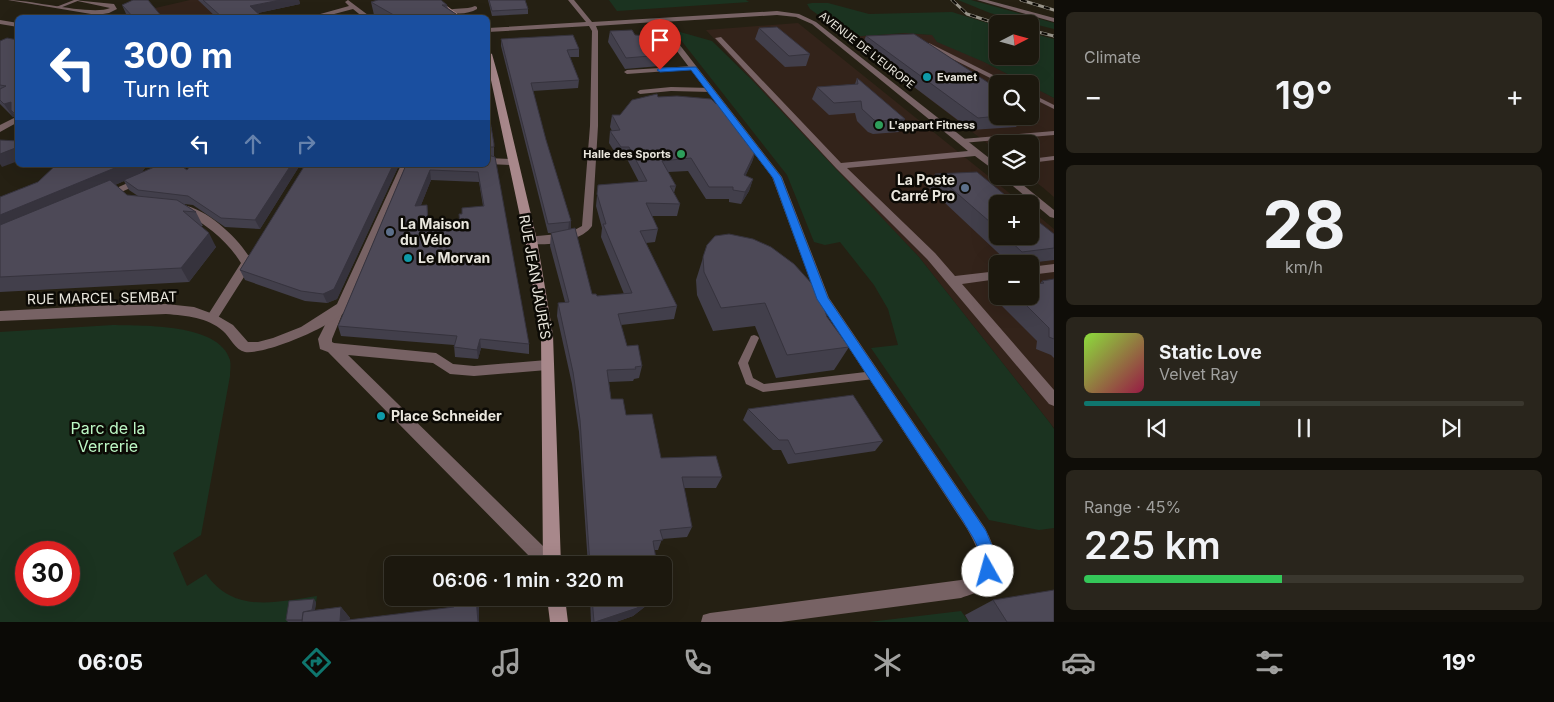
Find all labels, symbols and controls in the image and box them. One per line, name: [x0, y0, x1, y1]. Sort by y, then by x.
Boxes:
street label: AVENUE DE L'EUROPE: [816, 8, 918, 92]
north arrow: [989, 15, 1039, 65]
map controls: [989, 15, 1039, 305]
pin: [639, 19, 681, 70]
icon: arrive: [646, 26, 674, 54]
text: 300 m: [123, 34, 233, 76]
icon: left: [40, 35, 105, 100]
text: Climate: [1084, 47, 1141, 67]
place label: Evamet: [937, 70, 977, 84]
marker: Evamet: [921, 71, 933, 83]
text: 19°: [1275, 72, 1333, 118]
button: search: [989, 75, 1039, 125]
text: Turn left: [123, 76, 209, 102]
text: −: [1084, 79, 1103, 113]
text: +: [1505, 79, 1524, 113]
place label: L'appart Fitness: [889, 118, 975, 132]
marker: L'appart Fitness: [873, 119, 885, 131]
icon: left: [186, 130, 214, 158]
icon: ahead: [239, 130, 267, 158]
icon: right: [292, 130, 320, 158]
button: layers: [989, 135, 1039, 185]
place label: Halle des Sports: [583, 147, 671, 161]
marker: Halle des Sports: [675, 148, 687, 160]
place label: La Poste Carré Pro: [891, 171, 955, 204]
marker: La Poste Carré Pro: [959, 182, 971, 194]
text: 28: [1262, 185, 1346, 264]
button: +: [989, 195, 1039, 245]
street label: RUE JEAN JAURÈS: [516, 213, 555, 341]
place label: La Maison du Vélo: [400, 215, 469, 248]
marker: La Maison du Vélo: [384, 226, 396, 238]
place label: Le Morvan: [418, 249, 490, 266]
marker: Le Morvan: [402, 252, 414, 264]
button: −: [989, 255, 1039, 305]
text: km/h: [1285, 257, 1323, 277]
street label: RUE MARCEL SEMBAT: [27, 288, 177, 307]
text: Static Love: [1159, 341, 1262, 364]
text: Velvet Ray: [1159, 364, 1238, 384]
place label: Place Schneider: [391, 407, 502, 424]
marker: Place Schneider: [375, 410, 387, 422]
icon: previous: [1143, 414, 1171, 442]
icon: pause: [1290, 414, 1318, 442]
icon: next: [1437, 414, 1465, 442]
park label: Parc de la Verrerie: [70, 418, 146, 456]
text: Range · 45%: [1084, 497, 1181, 517]
text: 225 km: [1084, 522, 1221, 568]
speed limit sign: 30: [15, 541, 80, 606]
position arrow: [961, 544, 1013, 596]
text: 06:06 · 1 min · 320 m: [432, 569, 624, 592]
icon: directions: [299, 645, 334, 680]
icon: music: [489, 645, 524, 680]
icon: phone: [680, 645, 715, 680]
icon: climate: [870, 645, 905, 680]
icon: car: [1061, 645, 1096, 680]
icon: filters: [1252, 645, 1287, 680]
text: 06:05: [78, 649, 143, 675]
text: 19°: [1442, 649, 1476, 675]

